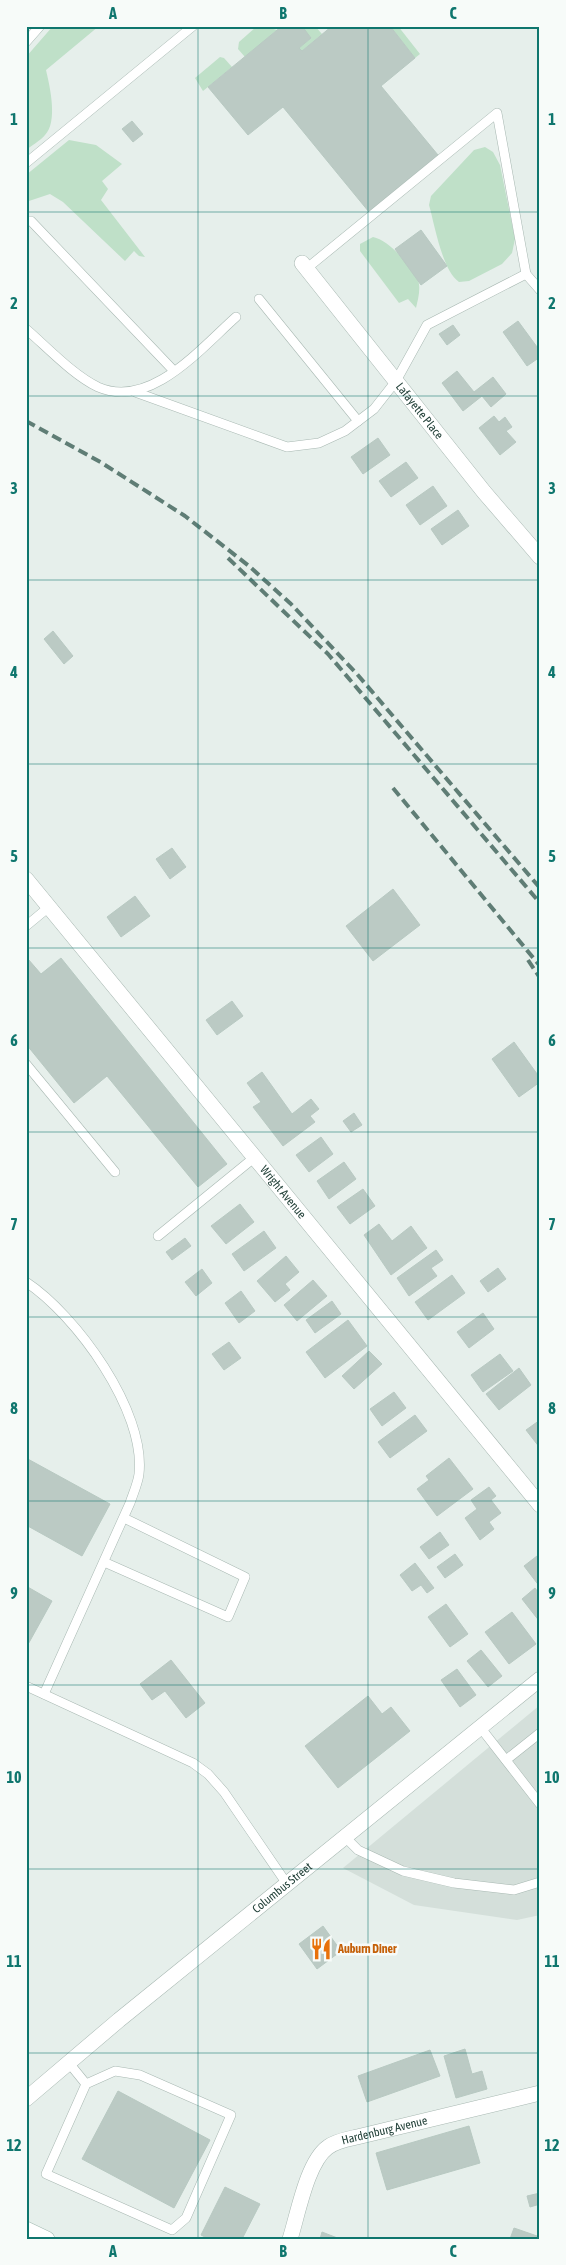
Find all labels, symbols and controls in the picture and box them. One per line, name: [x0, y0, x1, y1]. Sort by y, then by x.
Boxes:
text: A: [108, 4, 117, 22]
text: B: [279, 4, 287, 22]
text: C: [449, 4, 457, 22]
text: 1: [10, 110, 18, 128]
text: 1: [548, 110, 556, 128]
text: 2: [10, 294, 18, 312]
text: 2: [548, 294, 556, 312]
street label: Lafayette Place: [393, 380, 446, 442]
text: 3: [10, 479, 18, 497]
text: 3: [548, 479, 556, 497]
text: 4: [9, 663, 18, 681]
text: 4: [547, 663, 556, 681]
text: 5: [10, 847, 18, 865]
text: 5: [548, 847, 556, 865]
text: 6: [10, 1031, 18, 1049]
text: 6: [548, 1031, 556, 1049]
street label: Wright Avenue: [257, 1163, 309, 1221]
text: 7: [10, 1215, 18, 1233]
text: 7: [548, 1215, 556, 1233]
text: 8: [10, 1399, 18, 1417]
text: 8: [548, 1399, 556, 1417]
text: 9: [10, 1584, 18, 1602]
text: 9: [548, 1584, 556, 1602]
text: 10: [6, 1768, 22, 1786]
text: 10: [544, 1768, 560, 1786]
street label: Columbus Street: [250, 1859, 315, 1916]
restaurant icon: Auburn Diner: [308, 1936, 334, 1962]
place label: Auburn Diner: [337, 1942, 397, 1956]
text: 11: [6, 1952, 22, 1970]
text: 11: [544, 1952, 560, 1970]
street label: Hardenburg Avenue: [340, 2113, 429, 2147]
text: 12: [6, 2136, 22, 2154]
text: 12: [544, 2136, 560, 2154]
text: A: [108, 2242, 117, 2260]
text: B: [279, 2242, 287, 2260]
text: C: [449, 2242, 457, 2260]

